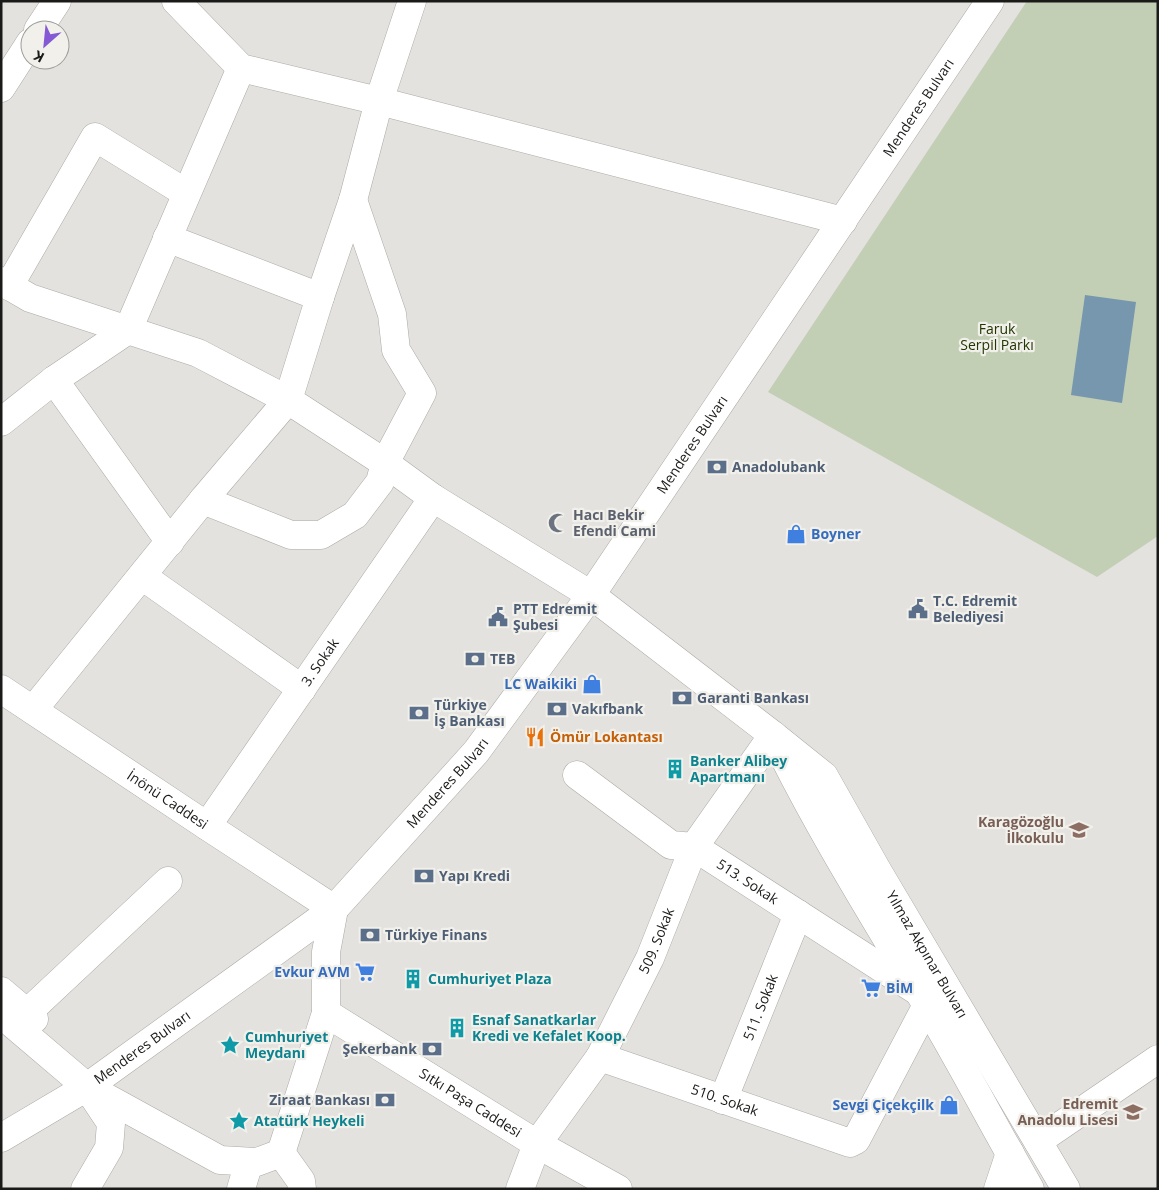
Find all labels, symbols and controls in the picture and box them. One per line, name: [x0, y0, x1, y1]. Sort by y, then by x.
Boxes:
north arrow: [20, 20, 70, 70]
text: K: [30, 46, 47, 68]
street label: Menderes Bulvarı: [878, 54, 958, 160]
park label: Faruk Serpil Parkı: [960, 319, 1034, 354]
street label: Menderes Bulvarı: [652, 391, 732, 497]
bank icon: Anadolubank: [706, 456, 728, 478]
place label: Anadolubank: [732, 457, 826, 476]
place label: Hacı Bekir Efendi Cami: [573, 505, 656, 540]
mosque icon: Hacı Bekir Efendi Cami: [547, 512, 569, 534]
shop icon: Boyner: [785, 523, 807, 545]
place label: Boyner: [811, 524, 862, 543]
place label: T.C. Edremit Belediyesi: [933, 591, 1017, 626]
public building icon: T.C. Edremit Belediyesi: [907, 598, 929, 620]
place label: PTT Edremit Şubesi: [513, 599, 597, 634]
public building icon: PTT Edremit Şubesi: [487, 606, 509, 628]
street label: 3. Sokak: [296, 634, 343, 689]
bank icon: TEB: [464, 648, 486, 670]
place label: TEB: [490, 649, 515, 668]
shop icon: LC Waikiki: [581, 673, 603, 695]
place label: LC Waikiki: [504, 674, 577, 693]
bank icon: Garanti Bankası: [671, 687, 693, 709]
place label: Garanti Bankası: [697, 688, 809, 707]
place label: Türkiye İş Bankası: [434, 695, 505, 730]
bank icon: Vakıfbank: [546, 698, 568, 720]
place label: Vakıfbank: [572, 699, 643, 718]
bank icon: Türkiye İş Bankası: [408, 702, 430, 724]
restaurant icon: Ömür Lokantası: [524, 726, 546, 748]
place label: Ömür Lokantası: [550, 727, 663, 746]
street label: Menderes Bulvarı: [402, 734, 492, 832]
place label: Banker Alibey Apartmanı: [690, 751, 787, 786]
building icon: Banker Alibey Apartmanı: [664, 758, 686, 780]
street label: İnönü Caddesi: [124, 766, 212, 833]
place label: Karagözoğlu İlkokulu: [978, 812, 1064, 847]
school or university icon: Karagözoğlu İlkokulu: [1068, 819, 1090, 841]
street label: 513. Sokak: [713, 854, 783, 908]
bank icon: Yapı Kredi: [413, 865, 435, 887]
place label: Yapı Kredi: [439, 866, 510, 885]
street label: Yılmaz Akpınar Bulvarı: [882, 887, 973, 1021]
street label: 509. Sokak: [634, 904, 678, 977]
bank icon: Türkiye Finans: [359, 924, 381, 946]
place label: Türkiye Finans: [385, 925, 487, 944]
supermarket icon: Evkur AVM: [354, 961, 376, 983]
place label: Evkur AVM: [274, 962, 350, 981]
building icon: Cumhuriyet Plaza: [402, 968, 424, 990]
place label: Cumhuriyet Plaza: [428, 969, 552, 988]
street label: 511. Sokak: [738, 970, 782, 1043]
supermarket icon: BİM: [860, 977, 882, 999]
place label: BİM: [886, 978, 913, 997]
street label: Menderes Bulvarı: [90, 1006, 194, 1088]
place label: Esnaf Sanatkarlar Kredi ve Kefalet Koop.: [472, 1010, 626, 1045]
building icon: Esnaf Sanatkarlar Kredi ve Kefalet Koop.: [446, 1017, 468, 1039]
place label: Cumhuriyet Meydanı: [245, 1027, 328, 1062]
place icon: Cumhuriyet Meydanı: [219, 1034, 241, 1056]
bank icon: Şekerbank: [421, 1038, 443, 1060]
place label: Şekerbank: [343, 1039, 417, 1058]
street label: Sıtkı Paşa Caddesi: [416, 1063, 525, 1141]
street label: 510. Sokak: [689, 1079, 762, 1120]
bank icon: Ziraat Bankası: [374, 1089, 396, 1111]
place label: Ziraat Bankası: [269, 1090, 370, 1109]
shop icon: Sevgi Çiçekçilk: [938, 1094, 960, 1116]
place label: Edremit Anadolu Lisesi: [1017, 1094, 1118, 1129]
place label: Sevgi Çiçekçilk: [832, 1095, 934, 1114]
school or university icon: Edremit Anadolu Lisesi: [1122, 1101, 1144, 1123]
place icon: Atatürk Heykeli: [228, 1110, 250, 1132]
place label: Atatürk Heykeli: [254, 1111, 365, 1130]

